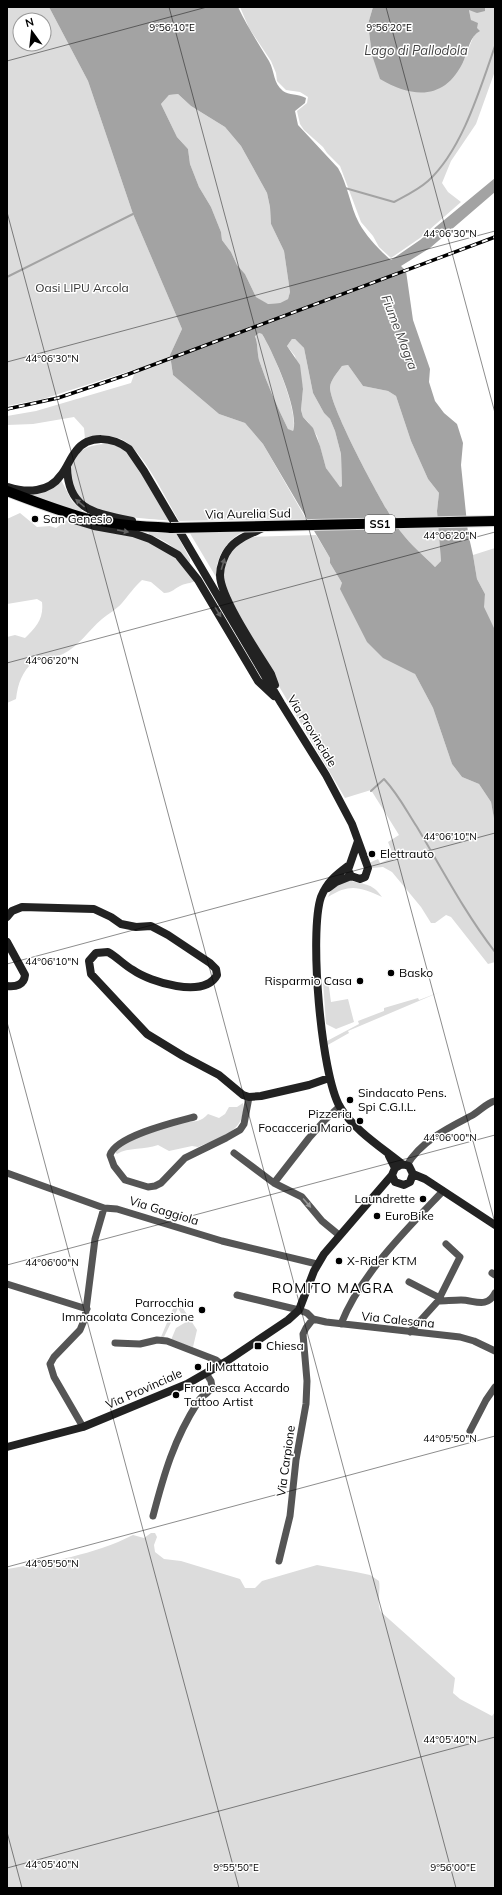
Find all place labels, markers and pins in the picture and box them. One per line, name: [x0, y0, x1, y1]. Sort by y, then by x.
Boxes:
place label: San Genesio: [43, 511, 113, 526]
marker: San Genesio: [30, 514, 40, 524]
place label: Elettrauto: [380, 846, 434, 861]
marker: Elettrauto: [367, 849, 377, 859]
place label: Basko: [399, 965, 433, 980]
marker: Basko: [386, 968, 396, 978]
place label: Risparmio Casa: [264, 973, 352, 988]
marker: Risparmio Casa: [355, 976, 365, 986]
place label: Sindacato Pens. Spi C.G.I.L.: [358, 1085, 447, 1114]
marker: Sindacato Pens. Spi C.G.I.L.: [345, 1095, 355, 1105]
place label: Pizzeria Focacceria Mario: [258, 1106, 352, 1135]
marker: Pizzeria Focacceria Mario: [355, 1116, 365, 1126]
place label: Laundrette: [355, 1191, 415, 1206]
marker: Laundrette: [418, 1194, 428, 1204]
place label: EuroBike: [385, 1208, 434, 1223]
marker: EuroBike: [372, 1211, 382, 1221]
place label: X-Rider KTM: [347, 1253, 417, 1268]
marker: X-Rider KTM: [334, 1256, 344, 1266]
place label: Parrocchia Immacolata Concezione: [62, 1295, 194, 1324]
marker: Parrocchia Immacolata Concezione: [197, 1305, 207, 1315]
place label: Chiesa: [266, 1338, 304, 1353]
marker: Chiesa: [253, 1341, 263, 1351]
place label: Il Mattatoio: [206, 1359, 269, 1374]
marker: Il Mattatoio: [193, 1362, 203, 1372]
place label: Francesca Accardo Tattoo Artist: [184, 1380, 290, 1409]
marker: Francesca Accardo Tattoo Artist: [171, 1390, 181, 1400]

